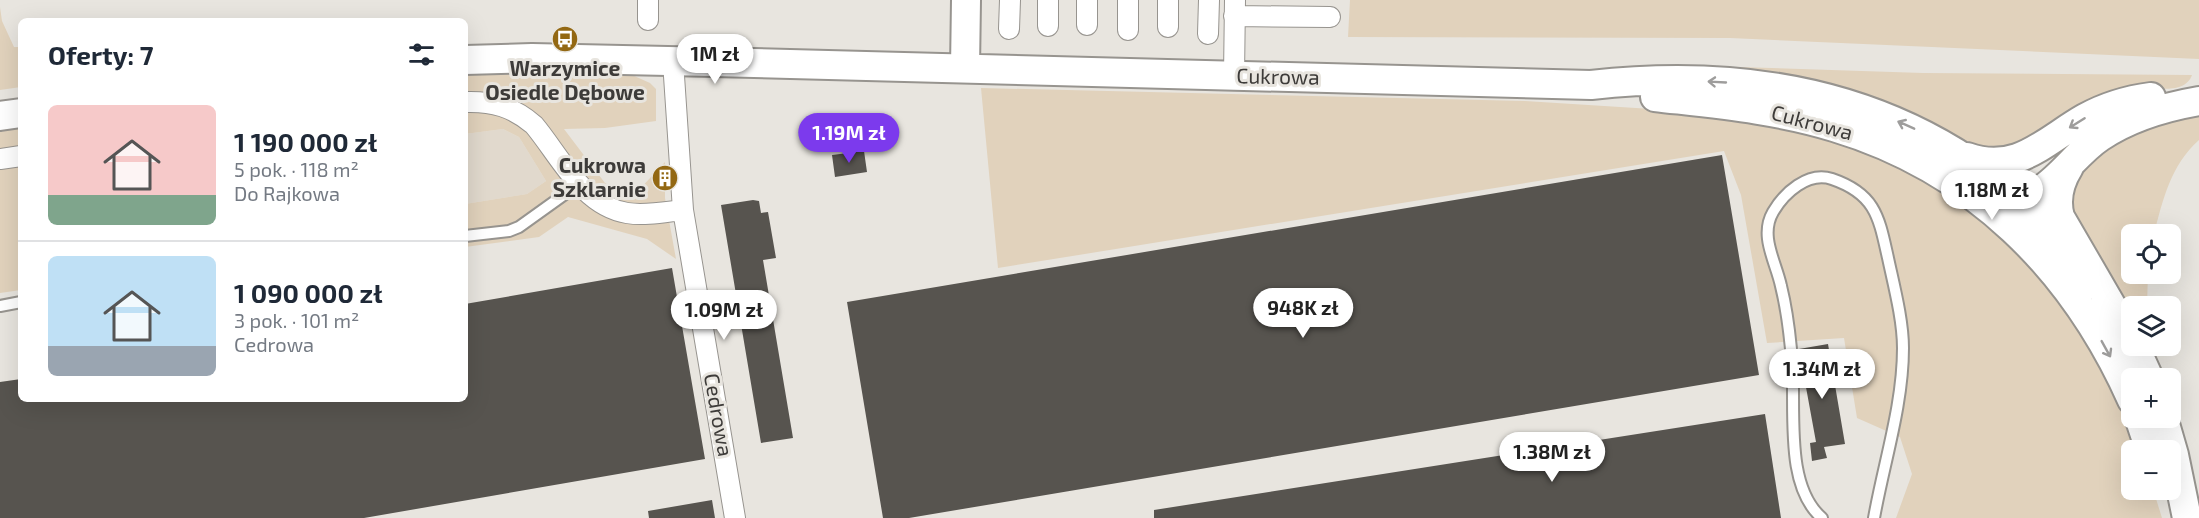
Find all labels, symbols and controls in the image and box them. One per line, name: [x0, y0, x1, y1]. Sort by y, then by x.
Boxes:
bus stop icon: Warzymice Osiedle Dębowe: [550, 24, 580, 54]
pin: 1M zł: [673, 34, 757, 85]
icon: filters: [405, 38, 438, 71]
text: Oferty: 7: [48, 39, 153, 70]
text: 1M zł: [691, 41, 739, 65]
place label: Warzymice Osiedle Dębowe: [485, 55, 645, 104]
street label: Cukrowa: [1236, 62, 1320, 89]
one-way arrow: [1708, 76, 1728, 87]
street label: Cukrowa: [1769, 99, 1856, 144]
pin: 1.19M zł: [787, 113, 911, 164]
one-way arrow: [2069, 117, 2086, 129]
one-way arrow: [1897, 119, 1915, 130]
text: 1.19M zł: [812, 120, 886, 144]
text: 1 190 000 zł: [234, 126, 377, 157]
icon: home: [96, 129, 168, 201]
place label: Cukrowa Szklarnie: [553, 152, 646, 201]
text: 5 pok. · 118 m²: [234, 157, 359, 181]
building icon: Cukrowa Szklarnie: [650, 163, 680, 193]
pin: 1.18M zł: [1930, 170, 2054, 221]
text: 1.18M zł: [1955, 177, 2029, 201]
text: Do Rajkowa: [234, 181, 340, 205]
map controls: [2121, 224, 2181, 500]
button: locate: [2121, 224, 2181, 284]
text: 1 090 000 zł: [234, 277, 382, 308]
icon: home: [96, 280, 168, 352]
pin: 948K zł: [1248, 288, 1358, 339]
pin: 1.09M zł: [662, 290, 786, 341]
text: 948K zł: [1267, 295, 1339, 319]
button: layers: [2121, 296, 2181, 356]
text: 1.09M zł: [685, 297, 763, 321]
text: 3 pok. · 101 m²: [234, 308, 359, 332]
text: Cedrowa: [234, 332, 314, 356]
one-way arrow: [2101, 339, 2112, 357]
pin: 1.34M zł: [1760, 349, 1884, 400]
text: 1.34M zł: [1783, 356, 1861, 380]
button: +: [2121, 368, 2181, 428]
street label: Cedrowa: [700, 371, 739, 458]
pin: 1.38M zł: [1490, 432, 1614, 483]
text: 1.38M zł: [1513, 439, 1591, 463]
button: −: [2121, 440, 2181, 500]

